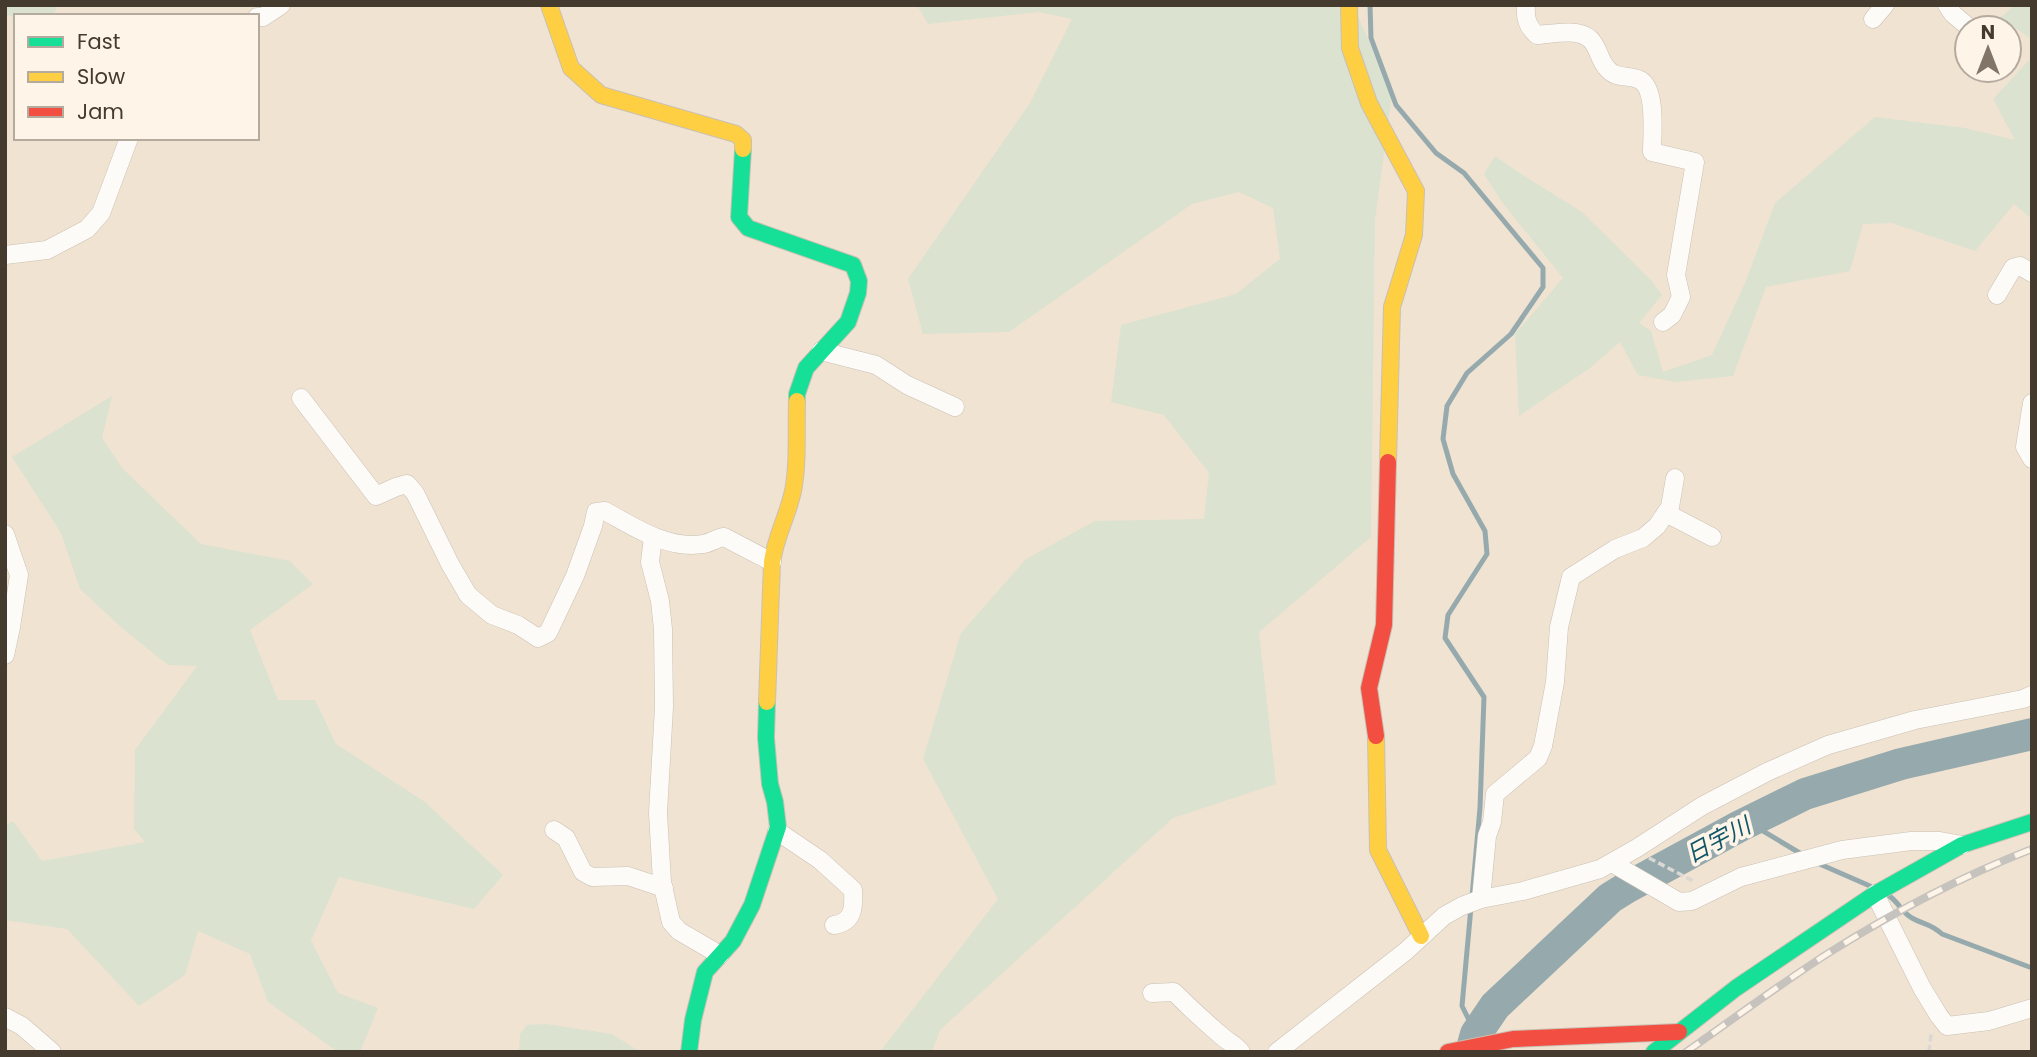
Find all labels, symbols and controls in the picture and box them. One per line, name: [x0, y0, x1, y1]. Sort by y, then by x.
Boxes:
legend: [14, 14, 259, 140]
north arrow: [1953, 14, 2023, 84]
text: N: [1981, 19, 1995, 46]
text: Fast: [77, 27, 120, 56]
text: Slow: [77, 62, 125, 91]
text: Jam: [77, 97, 124, 126]
water label: 日宇川: [1680, 808, 1759, 870]

